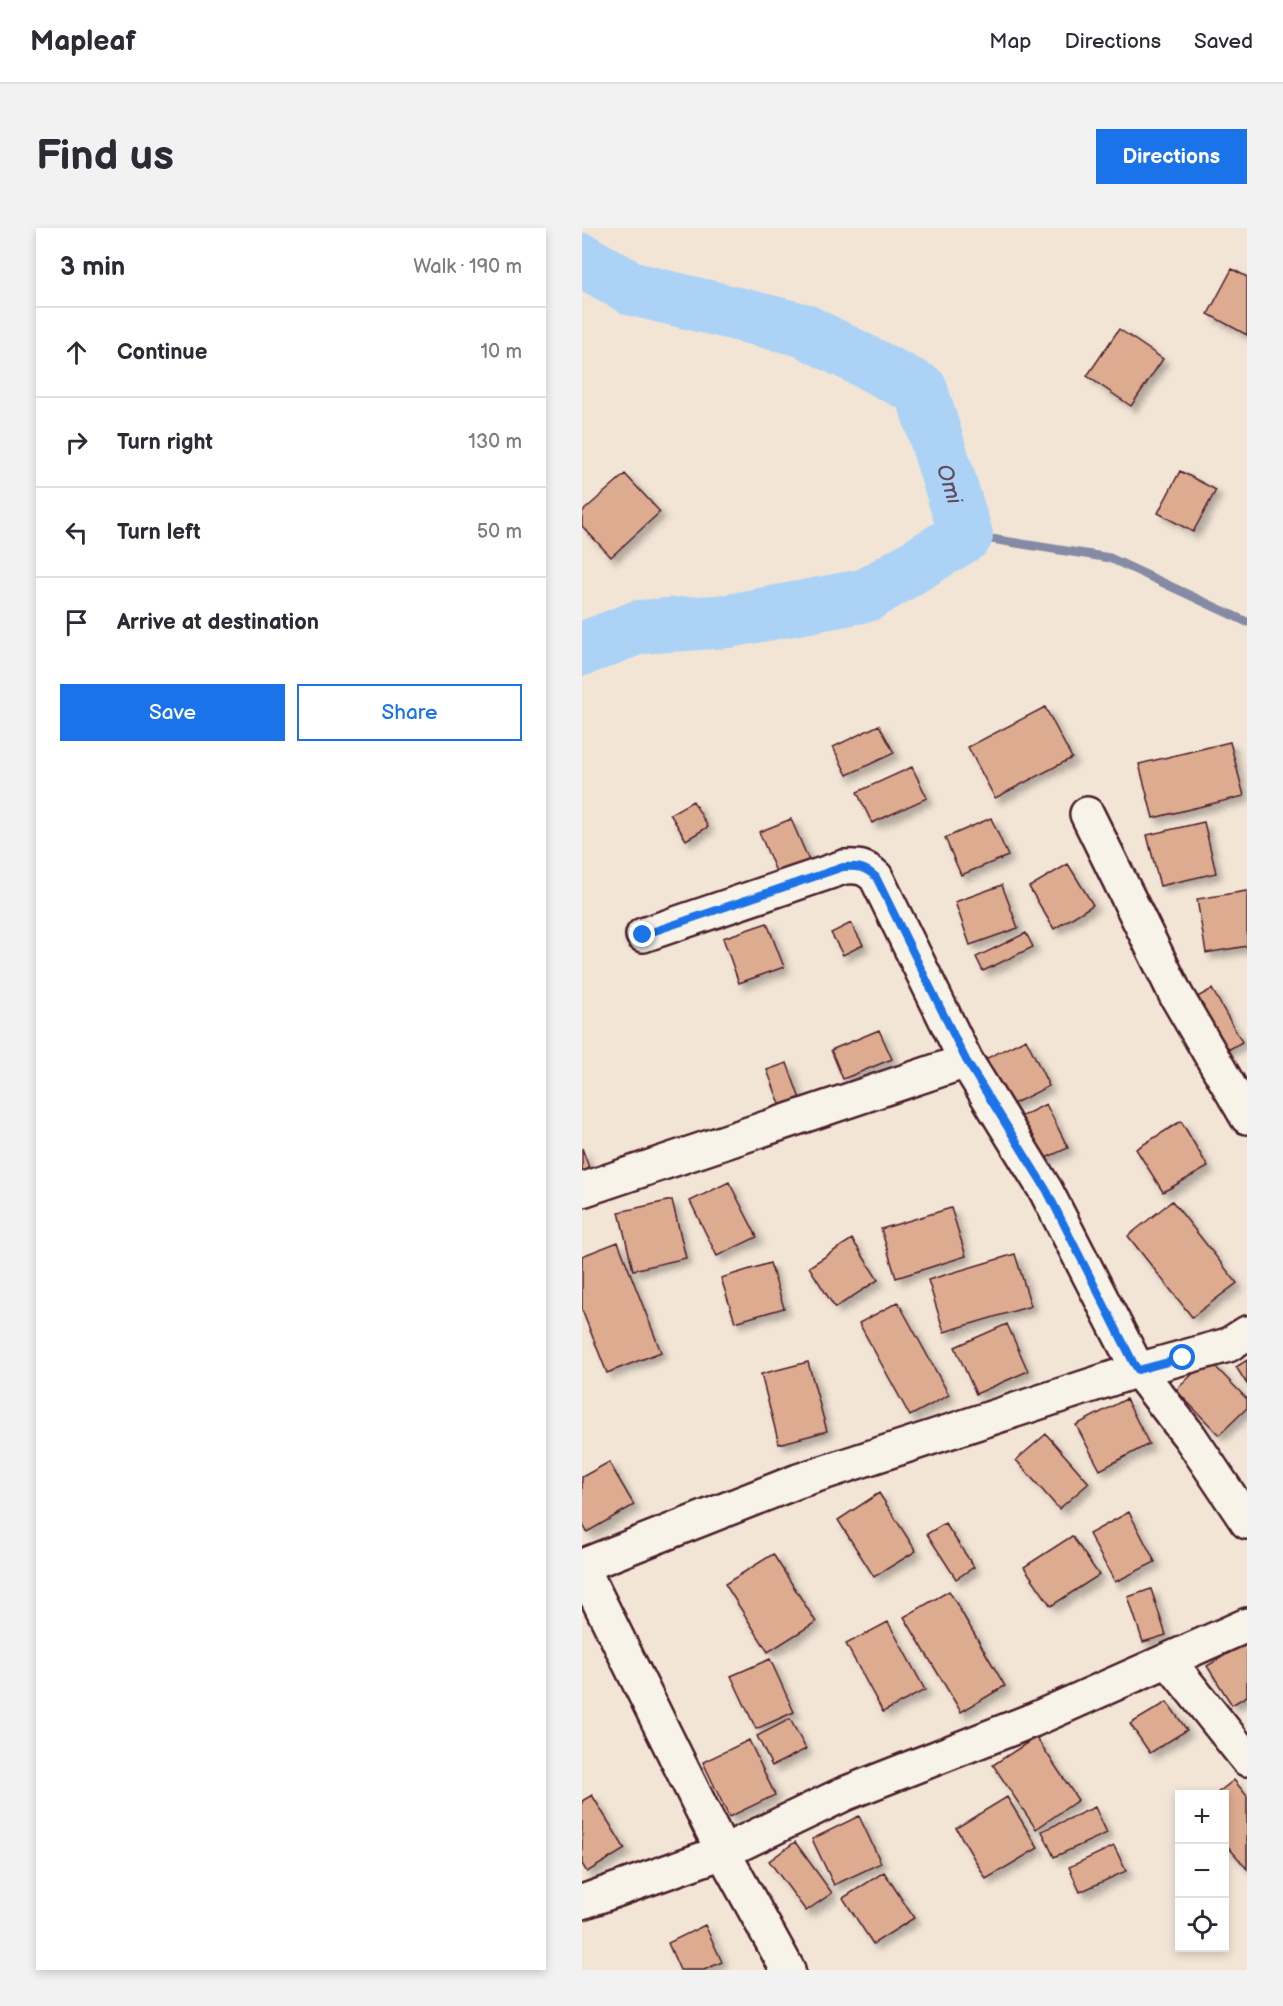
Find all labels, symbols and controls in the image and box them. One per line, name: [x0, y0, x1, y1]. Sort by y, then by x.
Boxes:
text: Mapleaf: [30, 25, 136, 58]
text: Map: [989, 29, 1032, 54]
text: Directions: [1065, 29, 1161, 54]
text: Saved: [1194, 29, 1253, 54]
button: Directions: [1096, 129, 1247, 184]
text: Find us: [36, 131, 174, 182]
text: 3 min: [60, 252, 125, 283]
text: Walk · 190 m: [413, 255, 522, 279]
icon: ahead: [60, 336, 93, 369]
text: Continue: [117, 339, 207, 366]
text: 10 m: [481, 340, 522, 364]
icon: right: [60, 426, 93, 459]
text: Turn right: [117, 429, 213, 456]
text: 130 m: [468, 430, 522, 454]
water label: Omi: [930, 461, 968, 508]
icon: left: [60, 516, 93, 549]
text: Turn left: [117, 519, 201, 546]
text: 50 m: [477, 520, 522, 544]
icon: arrive: [60, 606, 93, 639]
text: Arrive at destination: [117, 609, 319, 636]
button: Save: [60, 684, 285, 741]
button: Share: [297, 684, 522, 741]
route end: [629, 921, 655, 947]
route start: [1169, 1344, 1195, 1370]
map controls: [1175, 1790, 1229, 1952]
button: +: [1175, 1790, 1229, 1844]
button: −: [1175, 1844, 1229, 1898]
button: locate: [1175, 1898, 1229, 1952]

